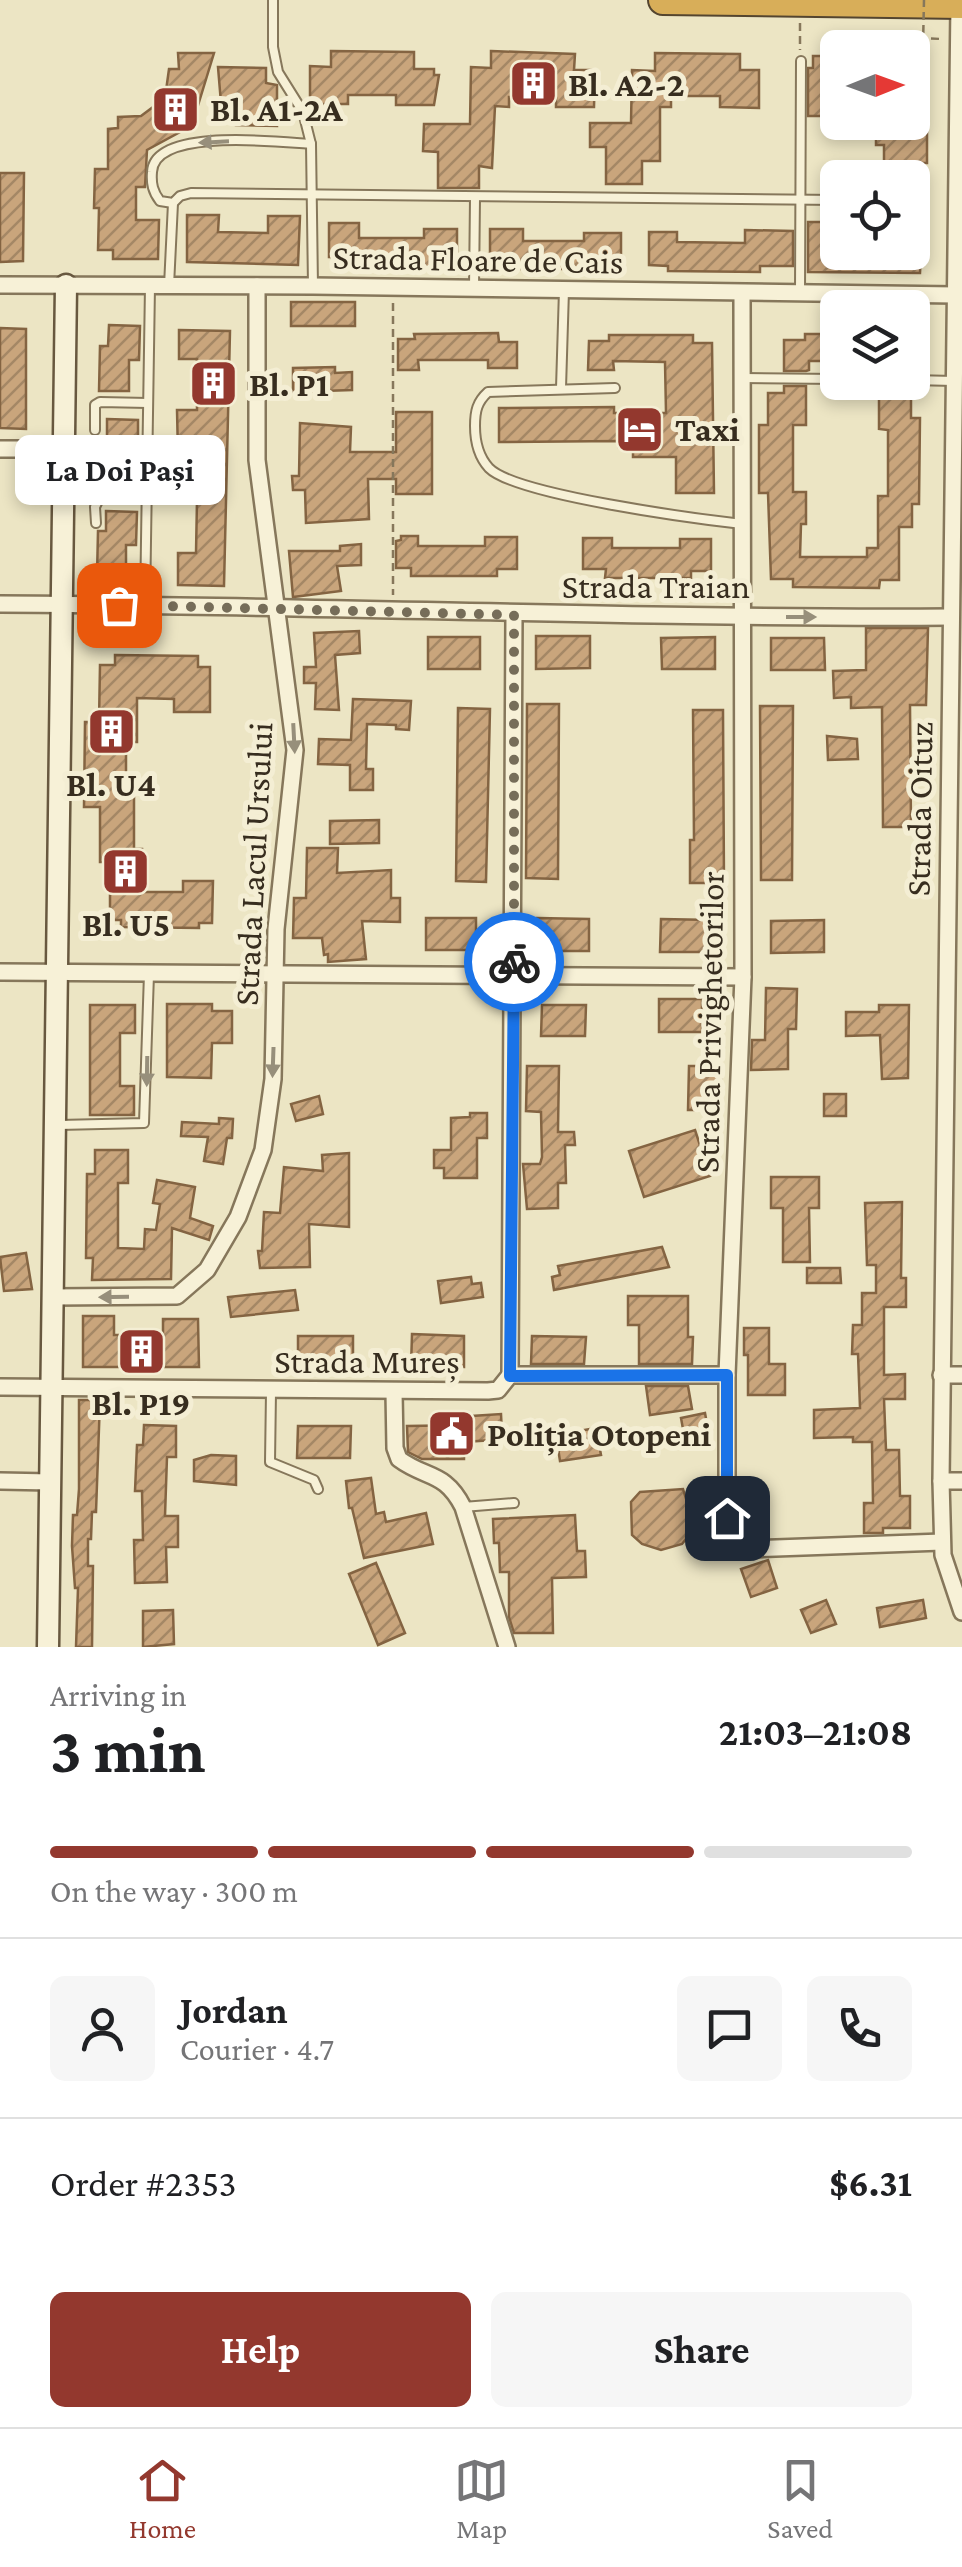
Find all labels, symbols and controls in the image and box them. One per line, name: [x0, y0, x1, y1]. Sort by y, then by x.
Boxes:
north arrow: [820, 30, 930, 140]
map controls: [820, 30, 930, 400]
building icon: Bl. A2-2: [507, 58, 559, 110]
place label: Bl. A2-2: [568, 65, 685, 104]
building icon: Bl. A1-2A: [149, 83, 201, 135]
place label: Bl. A1-2A: [210, 90, 344, 129]
one-way arrow: [198, 134, 229, 150]
button: locate: [820, 160, 930, 270]
street label: Strada Floare de Cais: [332, 237, 624, 282]
button: layers: [820, 290, 930, 400]
building icon: Bl. P1: [188, 358, 240, 410]
place label: Bl. P1: [249, 365, 329, 404]
hotel icon: Taxi: [614, 403, 666, 455]
place label: Taxi: [675, 410, 740, 449]
callout: La Doi Pași: [14, 435, 224, 505]
text: La Doi Pași: [46, 452, 194, 488]
pin: [77, 563, 162, 648]
street label: Strada Traian: [562, 567, 750, 606]
icon: bag: [92, 578, 147, 633]
one-way arrow: [785, 609, 817, 625]
building icon: Bl. U4: [85, 706, 137, 758]
street label: Strada Lacul Ursului: [227, 721, 280, 1007]
street label: Strada Oituz: [898, 721, 941, 897]
one-way arrow: [286, 723, 302, 755]
place label: Bl. U4: [66, 765, 156, 804]
building icon: Bl. U5: [100, 846, 152, 898]
street label: Strada Privighetorilor: [687, 871, 732, 1173]
place label: Bl. U5: [82, 905, 170, 944]
courier: [464, 912, 564, 1012]
icon: bike: [487, 935, 542, 990]
one-way arrow: [265, 1047, 281, 1079]
one-way arrow: [139, 1056, 155, 1088]
one-way arrow: [97, 1289, 129, 1305]
building icon: Bl. P19: [115, 1325, 167, 1377]
street label: Strada Mureș: [274, 1342, 460, 1383]
place label: Bl. P19: [92, 1384, 190, 1423]
public building icon: Poliția Otopeni: [426, 1408, 478, 1460]
place label: Poliția Otopeni: [487, 1415, 711, 1456]
pin: [685, 1476, 770, 1561]
icon: home: [700, 1491, 755, 1546]
text: Arriving in: [50, 1677, 187, 1713]
text: 21:03–21:08: [719, 1711, 912, 1753]
text: 3 min: [50, 1714, 205, 1786]
text: On the way · 300 m: [50, 1873, 298, 1909]
button: person: [50, 1976, 155, 2081]
button: chat: [677, 1976, 782, 2081]
button: phone: [807, 1976, 912, 2081]
text: Jordan: [180, 1989, 288, 2031]
text: Courier · 4.7: [180, 2031, 334, 2067]
text: Order #2353: [50, 2162, 237, 2204]
text: $6.31: [829, 2162, 912, 2204]
button: Help: [50, 2292, 471, 2407]
button: Share: [491, 2292, 912, 2407]
tab: Home: [129, 2453, 196, 2544]
tab: Map: [454, 2453, 509, 2544]
tab: Saved: [767, 2453, 833, 2544]

